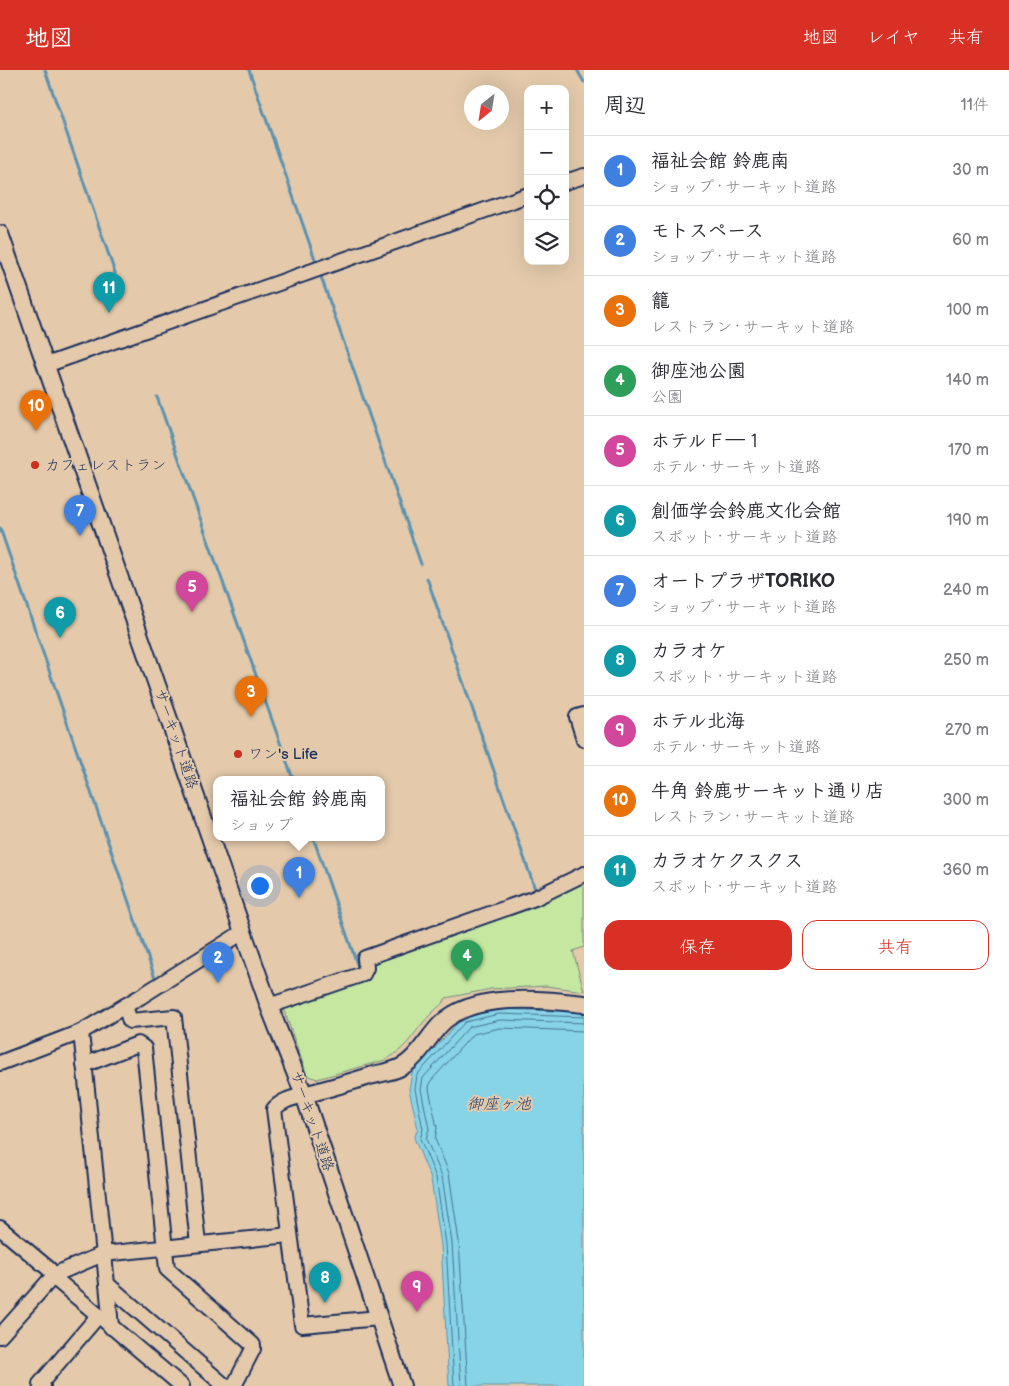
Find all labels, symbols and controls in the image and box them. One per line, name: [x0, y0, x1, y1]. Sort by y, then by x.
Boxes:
text: 地図: [25, 24, 73, 53]
text: 地図: [803, 27, 839, 48]
text: レイヤ: [867, 27, 920, 48]
text: 共有: [948, 27, 984, 48]
north arrow: [464, 85, 509, 130]
map controls: [524, 85, 569, 265]
button: +: [524, 85, 569, 130]
text: 周辺: [604, 93, 646, 118]
text: 11件: [961, 96, 989, 115]
button: −: [524, 130, 569, 175]
text: 福祉会館 鈴鹿南: [651, 150, 789, 173]
text: 1: [617, 161, 623, 180]
text: 30 m: [952, 161, 989, 180]
button: locate: [524, 175, 569, 220]
text: ショップ · サーキット道路: [651, 178, 837, 197]
button: layers: [524, 220, 569, 265]
text: モトスペース: [651, 220, 764, 243]
text: 2: [615, 231, 625, 250]
text: 60 m: [952, 231, 989, 250]
text: ショップ · サーキット道路: [651, 248, 837, 267]
pin: 11: [93, 272, 125, 313]
text: 籠: [651, 290, 670, 313]
text: 3: [615, 301, 625, 320]
text: 100 m: [946, 301, 989, 320]
text: レストラン · サーキット道路: [651, 318, 855, 337]
text: 御座池公園: [651, 360, 746, 383]
text: 4: [615, 371, 625, 390]
text: 140 m: [946, 371, 989, 390]
text: 公園: [651, 388, 683, 407]
pin: 10: [20, 390, 52, 431]
text: ホテルＦ―１: [651, 430, 764, 453]
text: 5: [615, 441, 625, 460]
text: 170 m: [948, 441, 989, 460]
place label: カフェレストラン: [45, 456, 166, 475]
text: ホテル · サーキット道路: [651, 458, 821, 477]
marker: カフェレストラン: [29, 459, 41, 471]
pin: 7: [64, 495, 96, 536]
text: 創価学会鈴鹿文化会館: [651, 500, 841, 523]
text: 6: [615, 511, 625, 530]
text: 190 m: [947, 511, 989, 530]
text: スポット · サーキット道路: [651, 528, 837, 547]
text: オートプラザTORIKO: [651, 570, 835, 593]
pin: 5: [176, 571, 208, 612]
text: 7: [616, 581, 624, 600]
text: 240 m: [943, 581, 989, 600]
pin: 6: [44, 597, 76, 638]
text: ショップ · サーキット道路: [651, 598, 837, 617]
text: カラオケ: [651, 640, 727, 663]
text: 8: [615, 651, 625, 670]
text: 250 m: [943, 651, 989, 670]
text: スポット · サーキット道路: [651, 668, 837, 687]
pin: 3: [235, 676, 267, 717]
street label: サーキット道路: [150, 686, 202, 792]
text: ホテル北海: [651, 710, 745, 733]
text: 9: [615, 721, 625, 740]
text: 270 m: [945, 721, 989, 740]
text: ホテル · サーキット道路: [651, 738, 821, 757]
place label: ワン's Life: [248, 745, 318, 764]
marker: ワン's Life: [232, 748, 244, 760]
popup: [213, 776, 385, 841]
text: 牛角 鈴鹿サーキット通り店: [651, 780, 884, 803]
text: 福祉会館 鈴鹿南: [230, 788, 368, 811]
text: 10: [612, 791, 628, 810]
text: 300 m: [943, 791, 989, 810]
text: レストラン · サーキット道路: [651, 808, 855, 827]
text: ショップ: [230, 816, 293, 835]
text: カラオケクスクス: [651, 850, 803, 873]
pin: 1: [283, 857, 315, 898]
text: 11: [613, 861, 627, 880]
text: 360 m: [942, 861, 989, 880]
your location: [247, 873, 273, 899]
text: スポット · サーキット道路: [651, 878, 837, 897]
button: 保存: [604, 920, 792, 970]
button: 共有: [802, 920, 989, 970]
pin: 4: [451, 940, 483, 981]
pin: 2: [202, 942, 234, 983]
street label: サーキット道路: [286, 1068, 338, 1174]
water label: 御座ヶ池: [467, 1095, 532, 1114]
pin: 8: [309, 1262, 341, 1303]
pin: 9: [401, 1271, 433, 1312]

